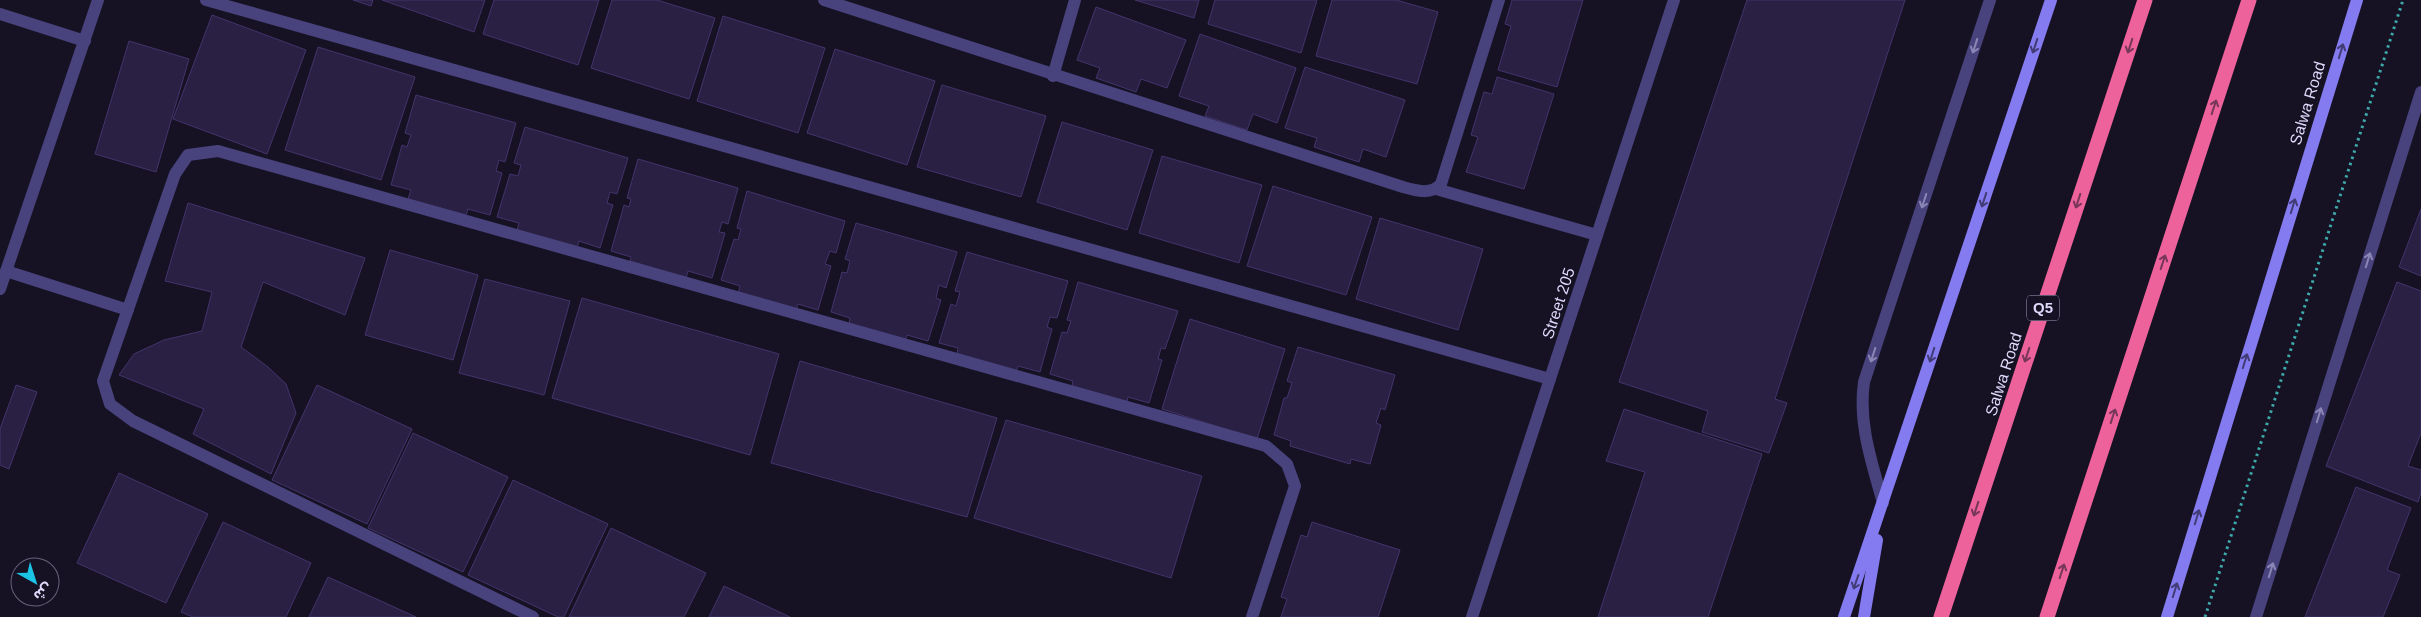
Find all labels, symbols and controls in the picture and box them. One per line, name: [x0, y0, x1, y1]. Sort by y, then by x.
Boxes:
one-way arrow: [1969, 38, 1979, 54]
one-way arrow: [2030, 38, 2039, 54]
one-way arrow: [2124, 38, 2134, 54]
one-way arrow: [2337, 43, 2347, 59]
street label: Salwa Road: [2287, 59, 2328, 147]
one-way arrow: [2209, 100, 2219, 116]
one-way arrow: [1919, 192, 1928, 208]
one-way arrow: [1979, 192, 1988, 208]
one-way arrow: [2073, 192, 2083, 208]
one-way arrow: [2289, 198, 2299, 214]
one-way arrow: [2364, 253, 2373, 269]
one-way arrow: [2159, 254, 2168, 270]
street label: Street 205: [1539, 265, 1578, 341]
road number: Q5: [2027, 296, 2059, 320]
street label: Salwa Road: [1982, 330, 2025, 418]
one-way arrow: [1927, 346, 1937, 362]
one-way arrow: [1868, 347, 1877, 362]
one-way arrow: [2022, 347, 2032, 363]
one-way arrow: [2241, 354, 2251, 370]
one-way arrow: [2315, 408, 2325, 424]
one-way arrow: [2108, 409, 2118, 425]
one-way arrow: [1971, 501, 1981, 517]
one-way arrow: [2193, 509, 2203, 525]
north arrow: [10, 557, 60, 607]
one-way arrow: [2058, 563, 2067, 579]
one-way arrow: [2266, 563, 2276, 579]
one-way arrow: [1850, 574, 1860, 590]
text: ش: [31, 580, 56, 604]
one-way arrow: [2170, 583, 2180, 599]

